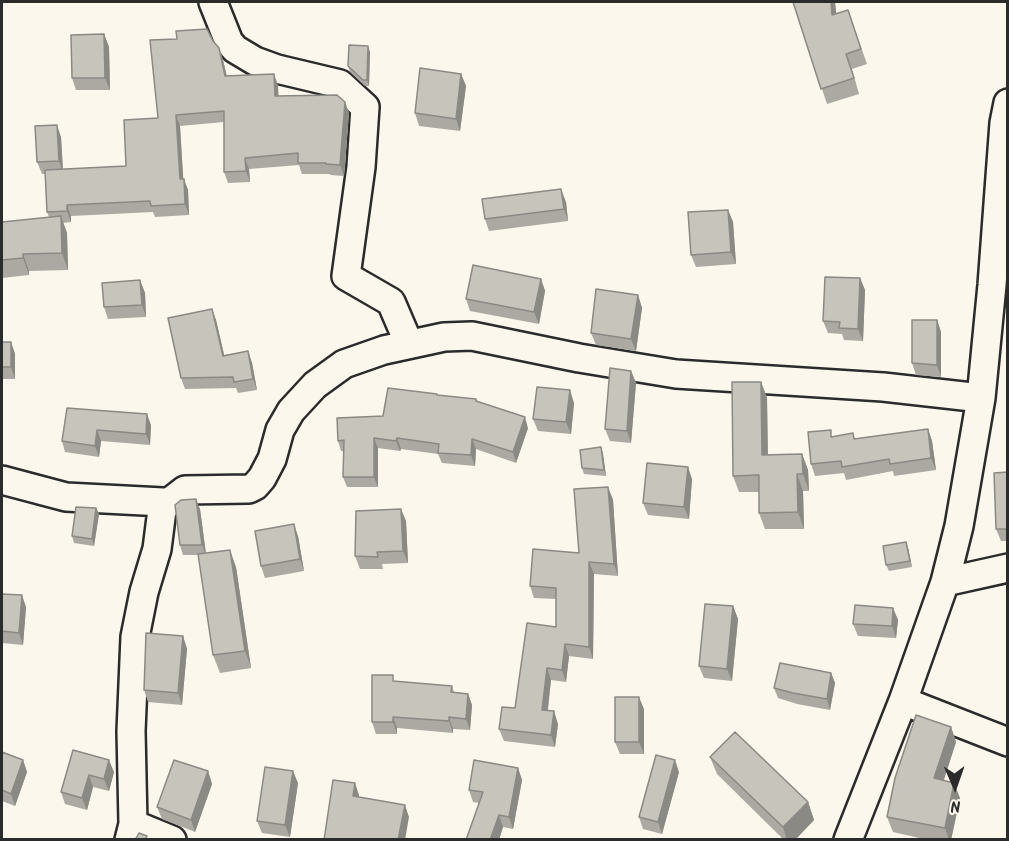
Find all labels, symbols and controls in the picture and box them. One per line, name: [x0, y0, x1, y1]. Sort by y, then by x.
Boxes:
north arrow: [925, 757, 985, 817]
text: N: [950, 793, 961, 818]

